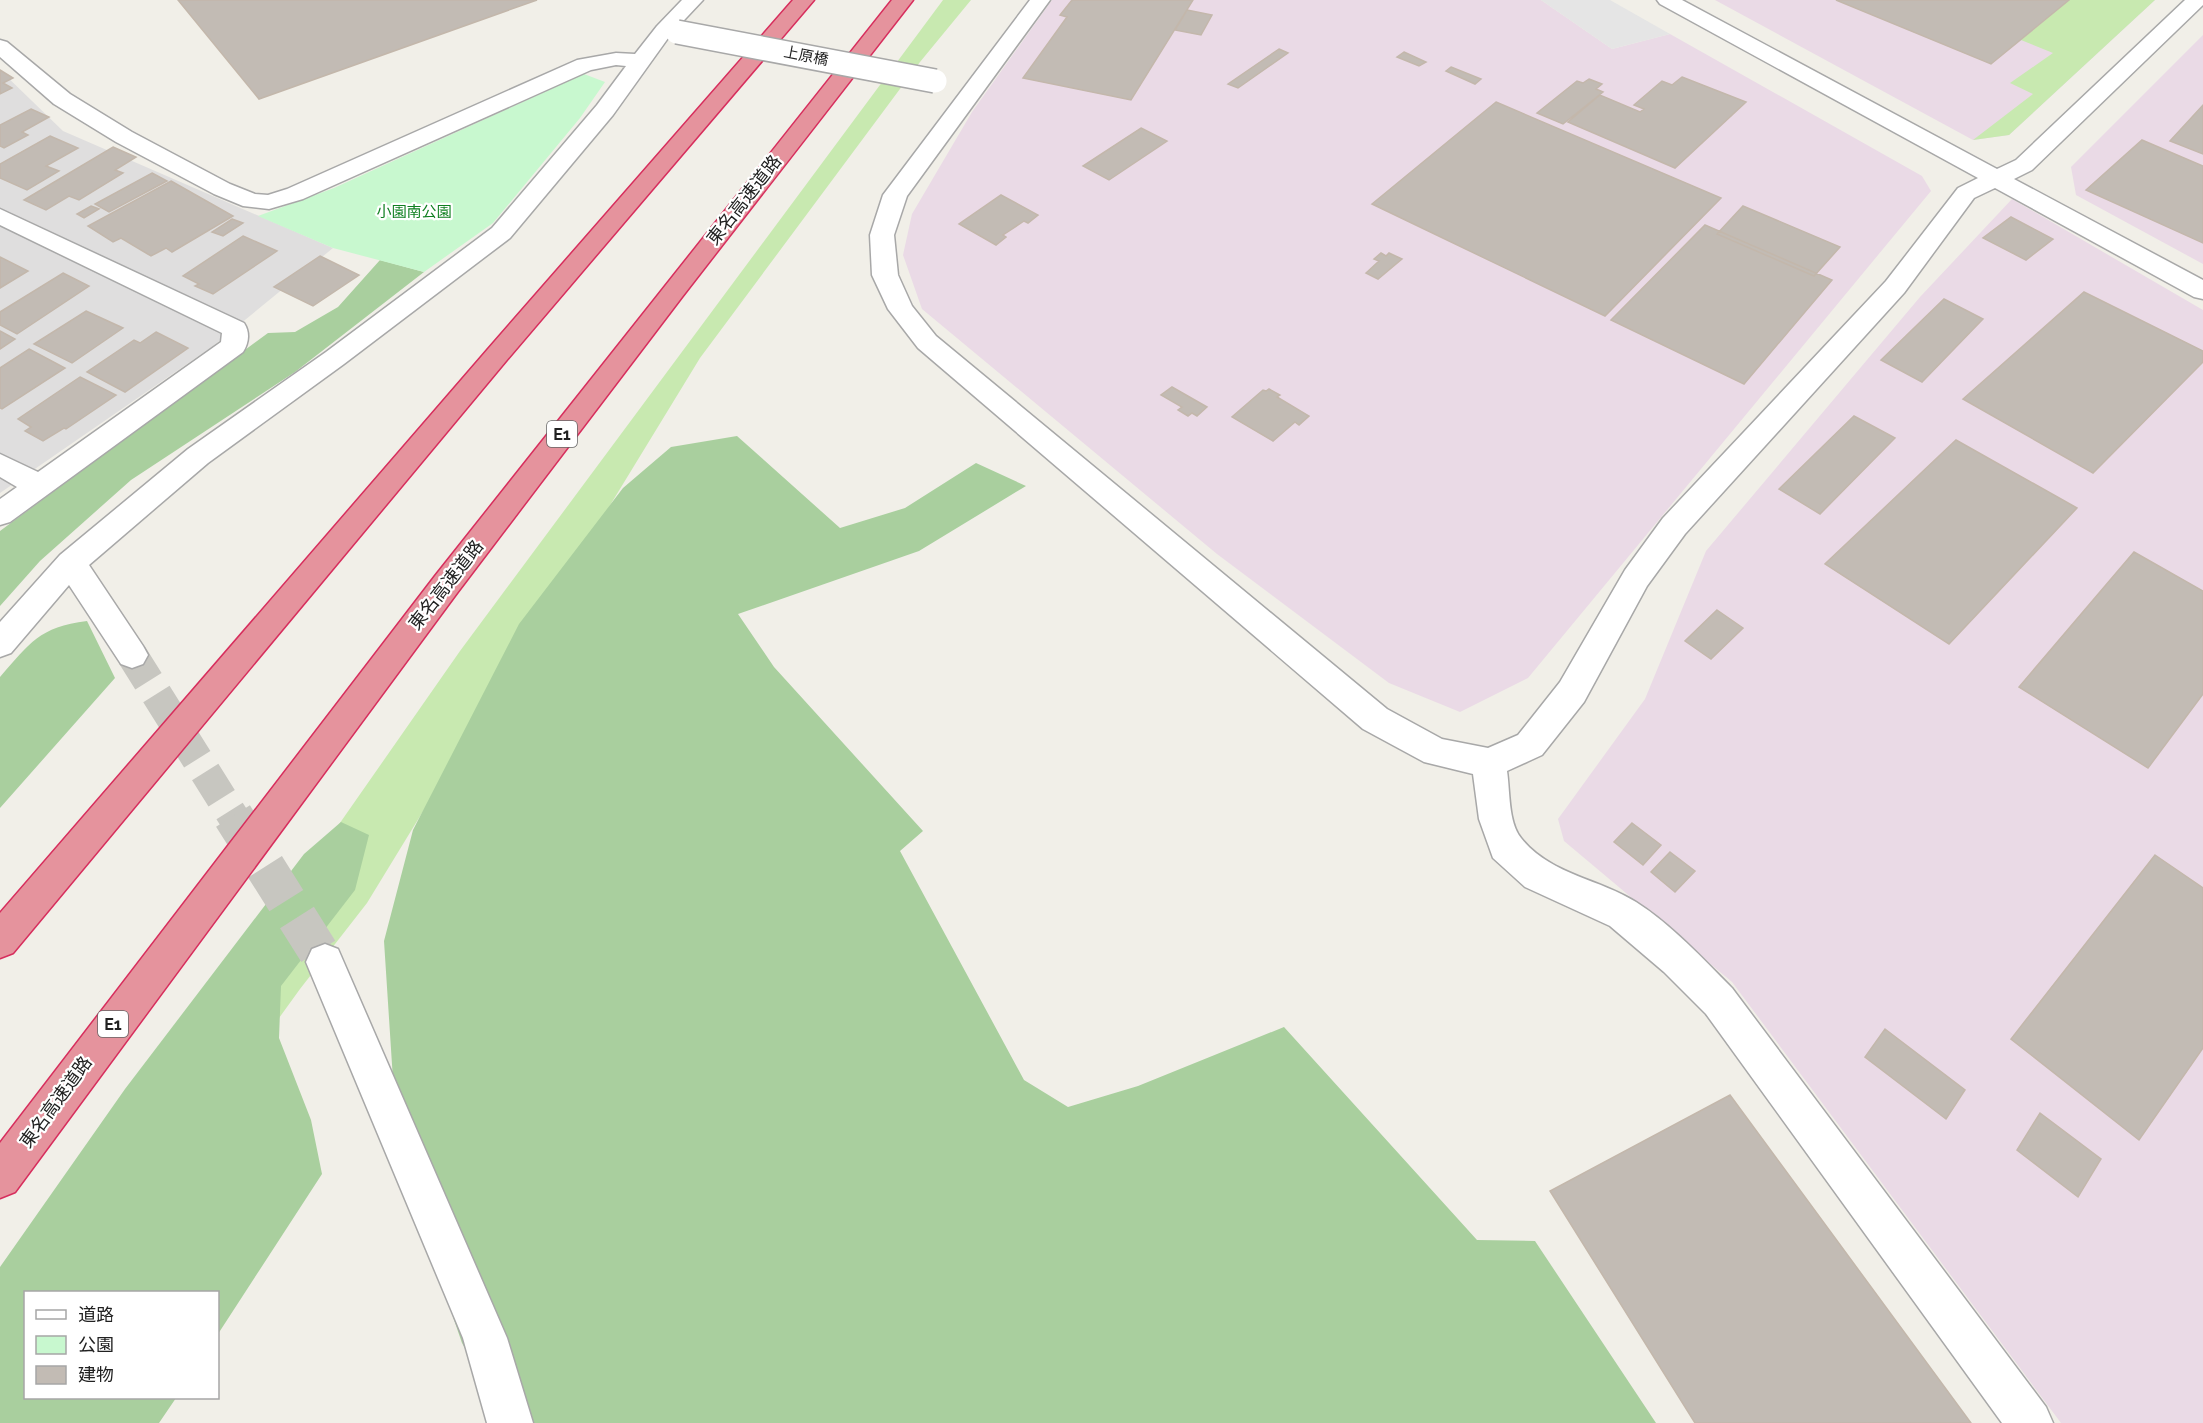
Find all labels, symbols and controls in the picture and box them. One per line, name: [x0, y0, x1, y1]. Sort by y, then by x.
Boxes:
street label: 上原橋: [782, 43, 830, 69]
street label: 東名高速道路: [702, 151, 785, 249]
park label: 小園南公園: [376, 203, 452, 221]
road number: E1: [547, 421, 577, 447]
street label: 東名高速道路: [404, 536, 487, 634]
road number: E1: [98, 1011, 128, 1037]
street label: 東名高速道路: [15, 1052, 96, 1152]
legend: [24, 1291, 219, 1399]
text: 道路: [78, 1304, 114, 1325]
text: 公園: [78, 1334, 114, 1355]
text: 建物: [78, 1364, 114, 1385]

